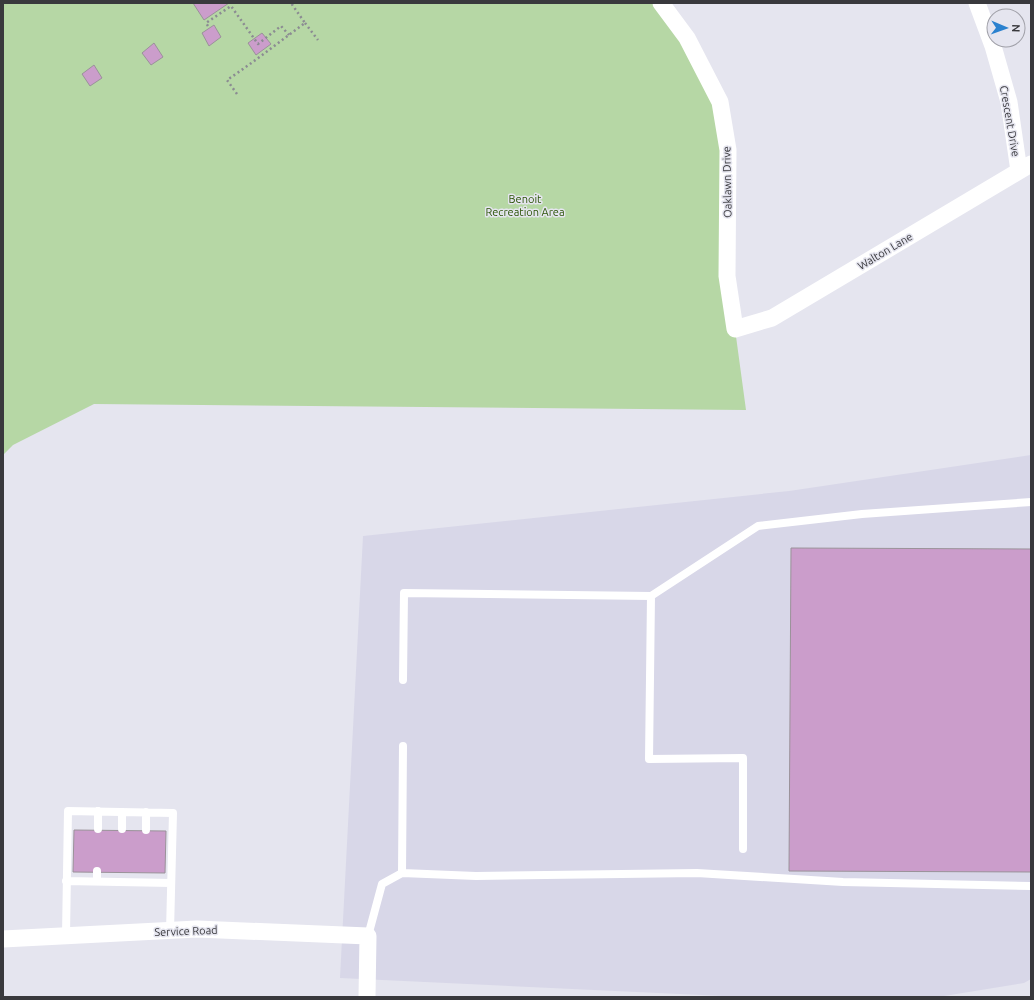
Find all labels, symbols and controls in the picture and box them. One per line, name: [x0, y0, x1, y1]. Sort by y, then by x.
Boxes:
north arrow: [986, 8, 1026, 48]
text: N: [1010, 24, 1022, 33]
street label: Crescent Drive: [998, 84, 1022, 158]
street label: Oaklawn Drive: [720, 146, 734, 218]
park label: Benoit Recreation Area: [485, 193, 565, 218]
street label: Walton Lane: [855, 230, 915, 272]
street label: Service Road: [154, 924, 218, 938]

